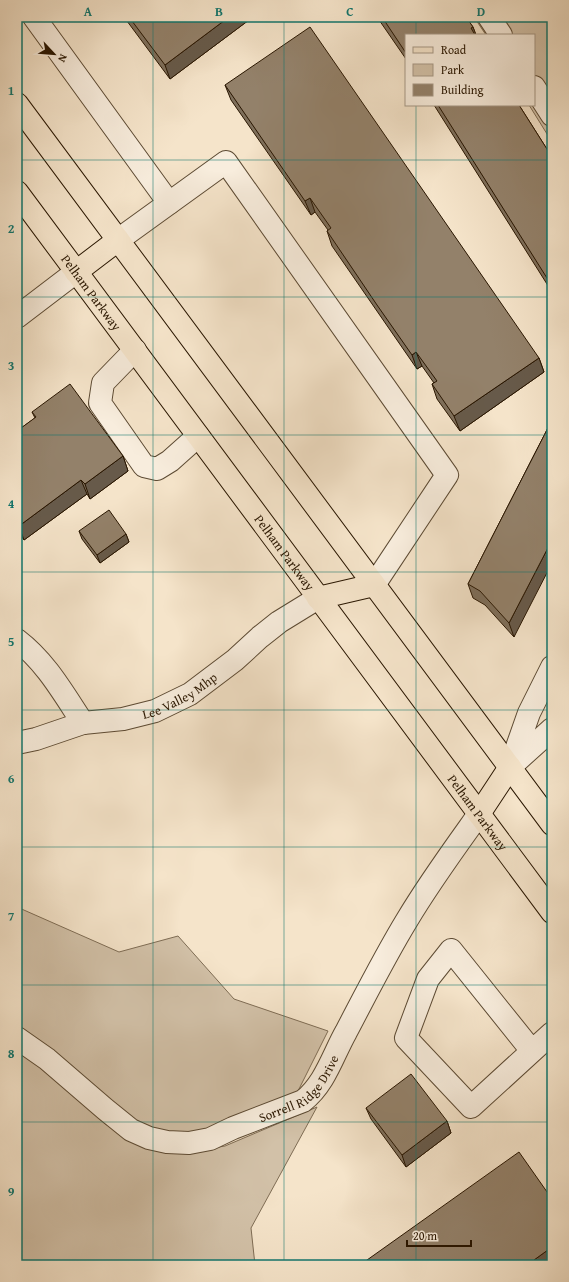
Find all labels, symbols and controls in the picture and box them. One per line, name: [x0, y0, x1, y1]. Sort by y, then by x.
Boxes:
text: A: [84, 2, 93, 21]
text: B: [215, 2, 223, 21]
text: C: [346, 2, 354, 21]
text: D: [477, 2, 485, 21]
north arrow: [34, 34, 74, 74]
legend: [405, 34, 535, 106]
text: Road: [441, 41, 467, 58]
text: N: [54, 52, 72, 66]
text: Park: [441, 61, 465, 78]
text: 1: [8, 81, 14, 100]
text: Building: [441, 81, 484, 98]
text: 2: [8, 219, 15, 238]
street label: Pelham Parkway: [57, 251, 126, 335]
text: 3: [8, 356, 14, 375]
text: 4: [8, 494, 15, 513]
street label: Pelham Parkway: [250, 511, 319, 595]
text: 5: [8, 632, 15, 651]
street label: Lee Valley Mhp: [140, 668, 221, 724]
text: 6: [8, 769, 15, 788]
street label: Pelham Parkway: [443, 771, 513, 855]
text: 7: [8, 907, 15, 926]
text: 8: [8, 1044, 15, 1063]
street label: Sorrell Ridge Drive: [256, 1052, 343, 1127]
text: 9: [8, 1182, 15, 1201]
scale bar: [407, 1222, 471, 1248]
text: 20 m: [413, 1227, 437, 1244]

